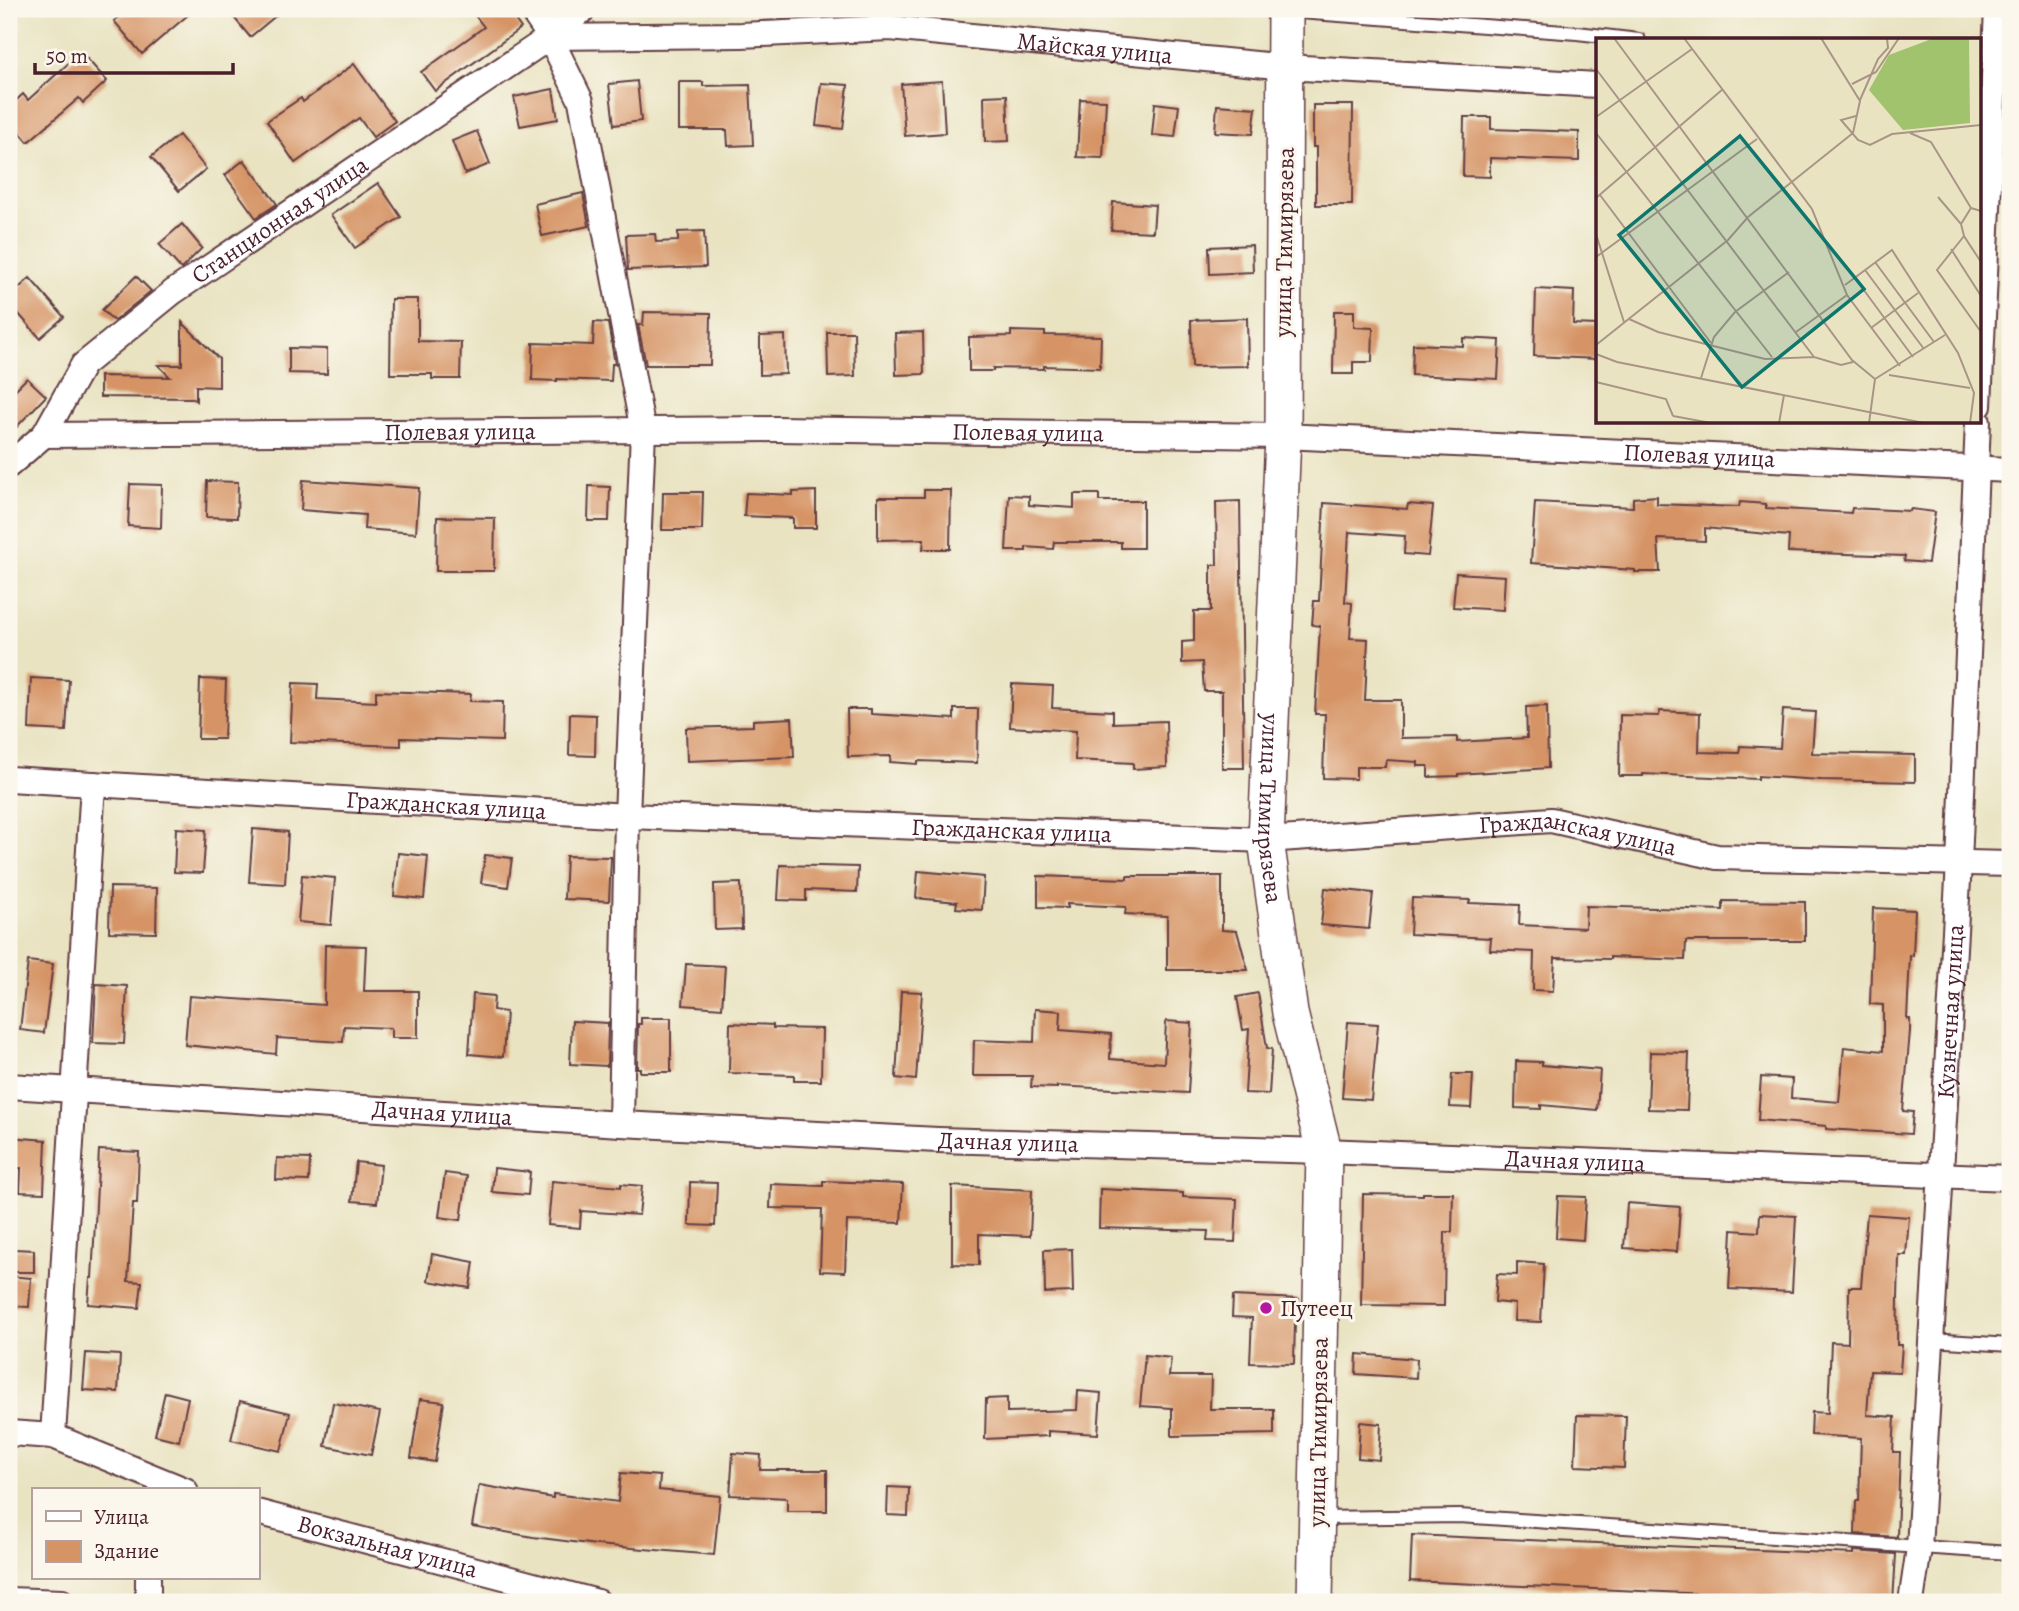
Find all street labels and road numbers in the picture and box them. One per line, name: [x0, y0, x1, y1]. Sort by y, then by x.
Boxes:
street label: Майская улица: [1015, 25, 1174, 72]
street label: улица Тимирязева: [1266, 147, 1302, 338]
street label: Станционная улица: [185, 149, 374, 291]
street label: Полевая улица: [384, 415, 536, 448]
street label: Полевая улица: [952, 415, 1104, 450]
street label: Полевая улица: [1623, 436, 1776, 475]
street label: улица Тимирязева: [1250, 712, 1291, 905]
street label: Гражданская улица: [345, 783, 547, 827]
street label: Гражданская улица: [1477, 804, 1679, 863]
street label: Гражданская улица: [911, 811, 1112, 850]
street label: Кузнечная улица: [1929, 923, 1971, 1100]
street label: Дачная улица: [371, 1093, 513, 1133]
street label: Дачная улица: [938, 1124, 1079, 1160]
street label: Дачная улица: [1504, 1142, 1646, 1180]
street label: улица Тимирязева: [1300, 1337, 1336, 1528]
street label: Вокзальная улица: [294, 1507, 481, 1586]

